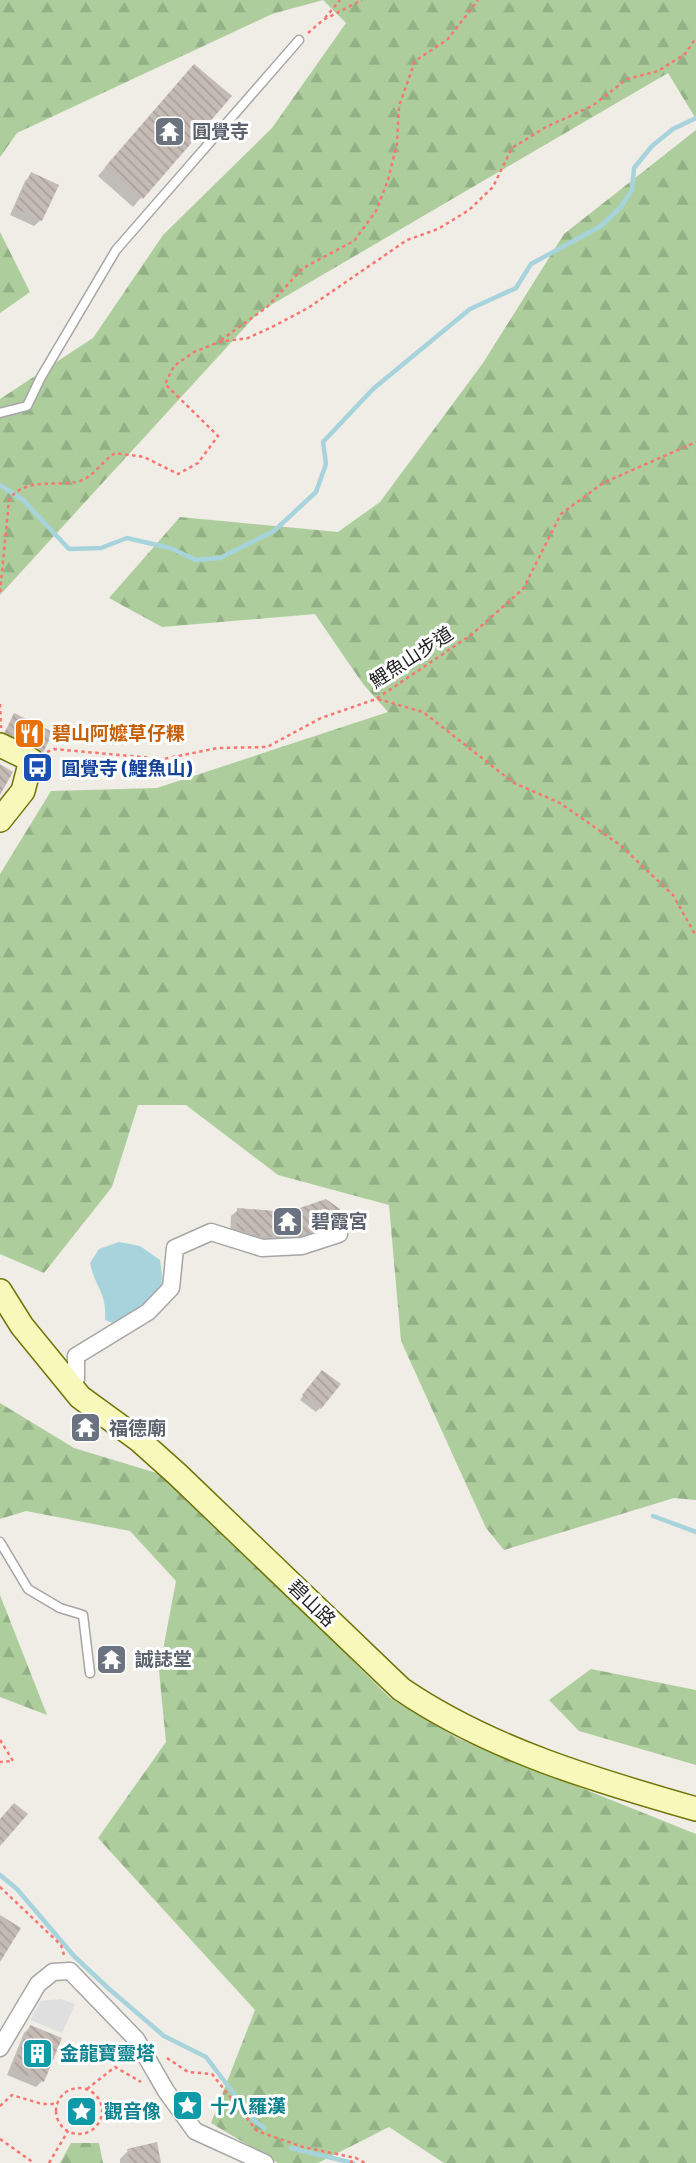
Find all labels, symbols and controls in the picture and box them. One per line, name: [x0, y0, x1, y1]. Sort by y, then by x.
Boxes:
temple icon: 圓覺寺: [152, 114, 186, 148]
place label: 圓覺寺: [192, 119, 249, 142]
street label: 鯉魚山步道: [365, 621, 457, 692]
restaurant icon: 碧山阿嬤草仔粿: [12, 716, 46, 750]
place label: 碧山阿嬤草仔粿: [52, 721, 185, 744]
bus stop icon: 圓覺寺 (鯉魚山): [21, 751, 55, 785]
place label: 圓覺寺 (鯉魚山): [61, 756, 192, 779]
temple icon: 碧霞宮: [271, 1204, 305, 1238]
place label: 碧霞宮: [311, 1209, 368, 1232]
temple icon: 福德廟: [69, 1411, 103, 1445]
place label: 福德廟: [109, 1416, 166, 1439]
street label: 碧山路: [284, 1575, 341, 1631]
temple icon: 誠誌堂: [95, 1642, 129, 1676]
place label: 誠誌堂: [135, 1647, 192, 1670]
building icon: 金龍寶靈塔: [20, 2036, 54, 2070]
place label: 金龍寶靈塔: [60, 2041, 155, 2064]
place icon: 十八羅漢: [170, 2089, 204, 2123]
place icon: 觀音像: [64, 2094, 98, 2128]
place label: 十八羅漢: [210, 2094, 286, 2117]
place label: 觀音像: [104, 2099, 161, 2122]

